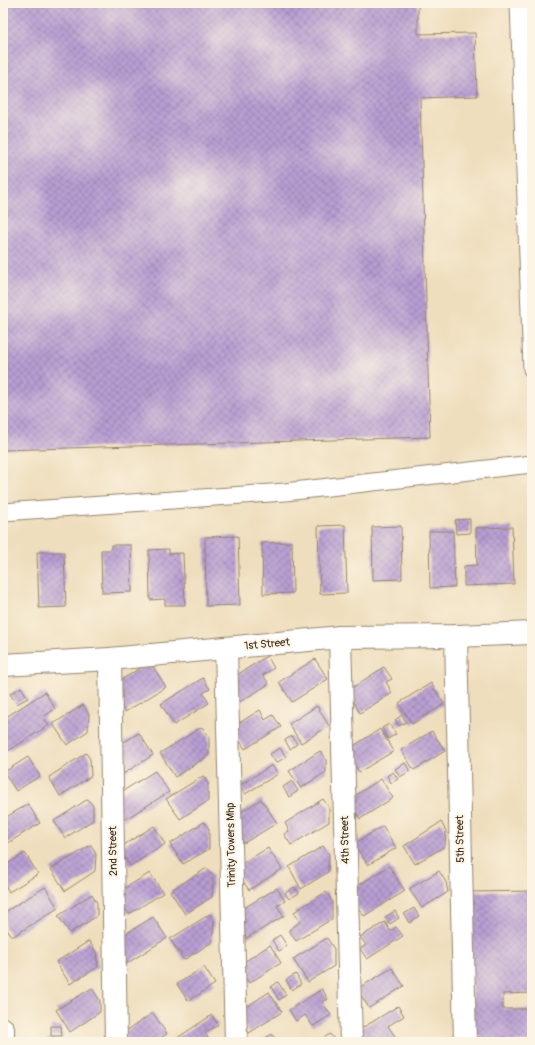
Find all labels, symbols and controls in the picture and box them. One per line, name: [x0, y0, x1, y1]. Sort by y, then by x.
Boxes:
street label: 1st Street: [244, 635, 291, 652]
street label: Trinity Towers Mhp: [224, 802, 238, 888]
street label: 5th Street: [453, 814, 467, 863]
street label: 4th Street: [338, 815, 352, 864]
street label: 2nd Street: [106, 825, 120, 876]

